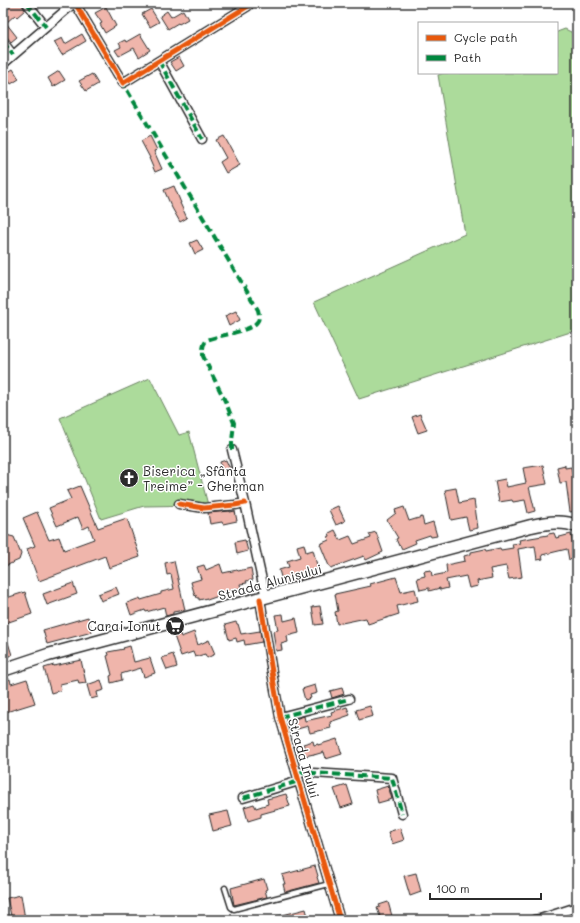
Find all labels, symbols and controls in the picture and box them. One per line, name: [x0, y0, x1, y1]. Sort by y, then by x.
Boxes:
legend: [418, 22, 558, 74]
text: Cycle path: [454, 29, 517, 45]
text: Path: [454, 49, 481, 65]
place label: Biserica „Sfânta Treime” - Gherman: [143, 462, 264, 494]
church icon: Biserica „Sfânta Treime” - Gherman: [118, 467, 140, 489]
street label: Strada Alunișului: [216, 560, 324, 604]
supermarket icon: Carai Ionut: [164, 615, 186, 637]
place label: Carai Ionut: [87, 617, 161, 634]
street label: Strada Inului: [285, 716, 324, 800]
scale bar: [430, 875, 541, 901]
text: 100 m: [436, 880, 470, 896]

